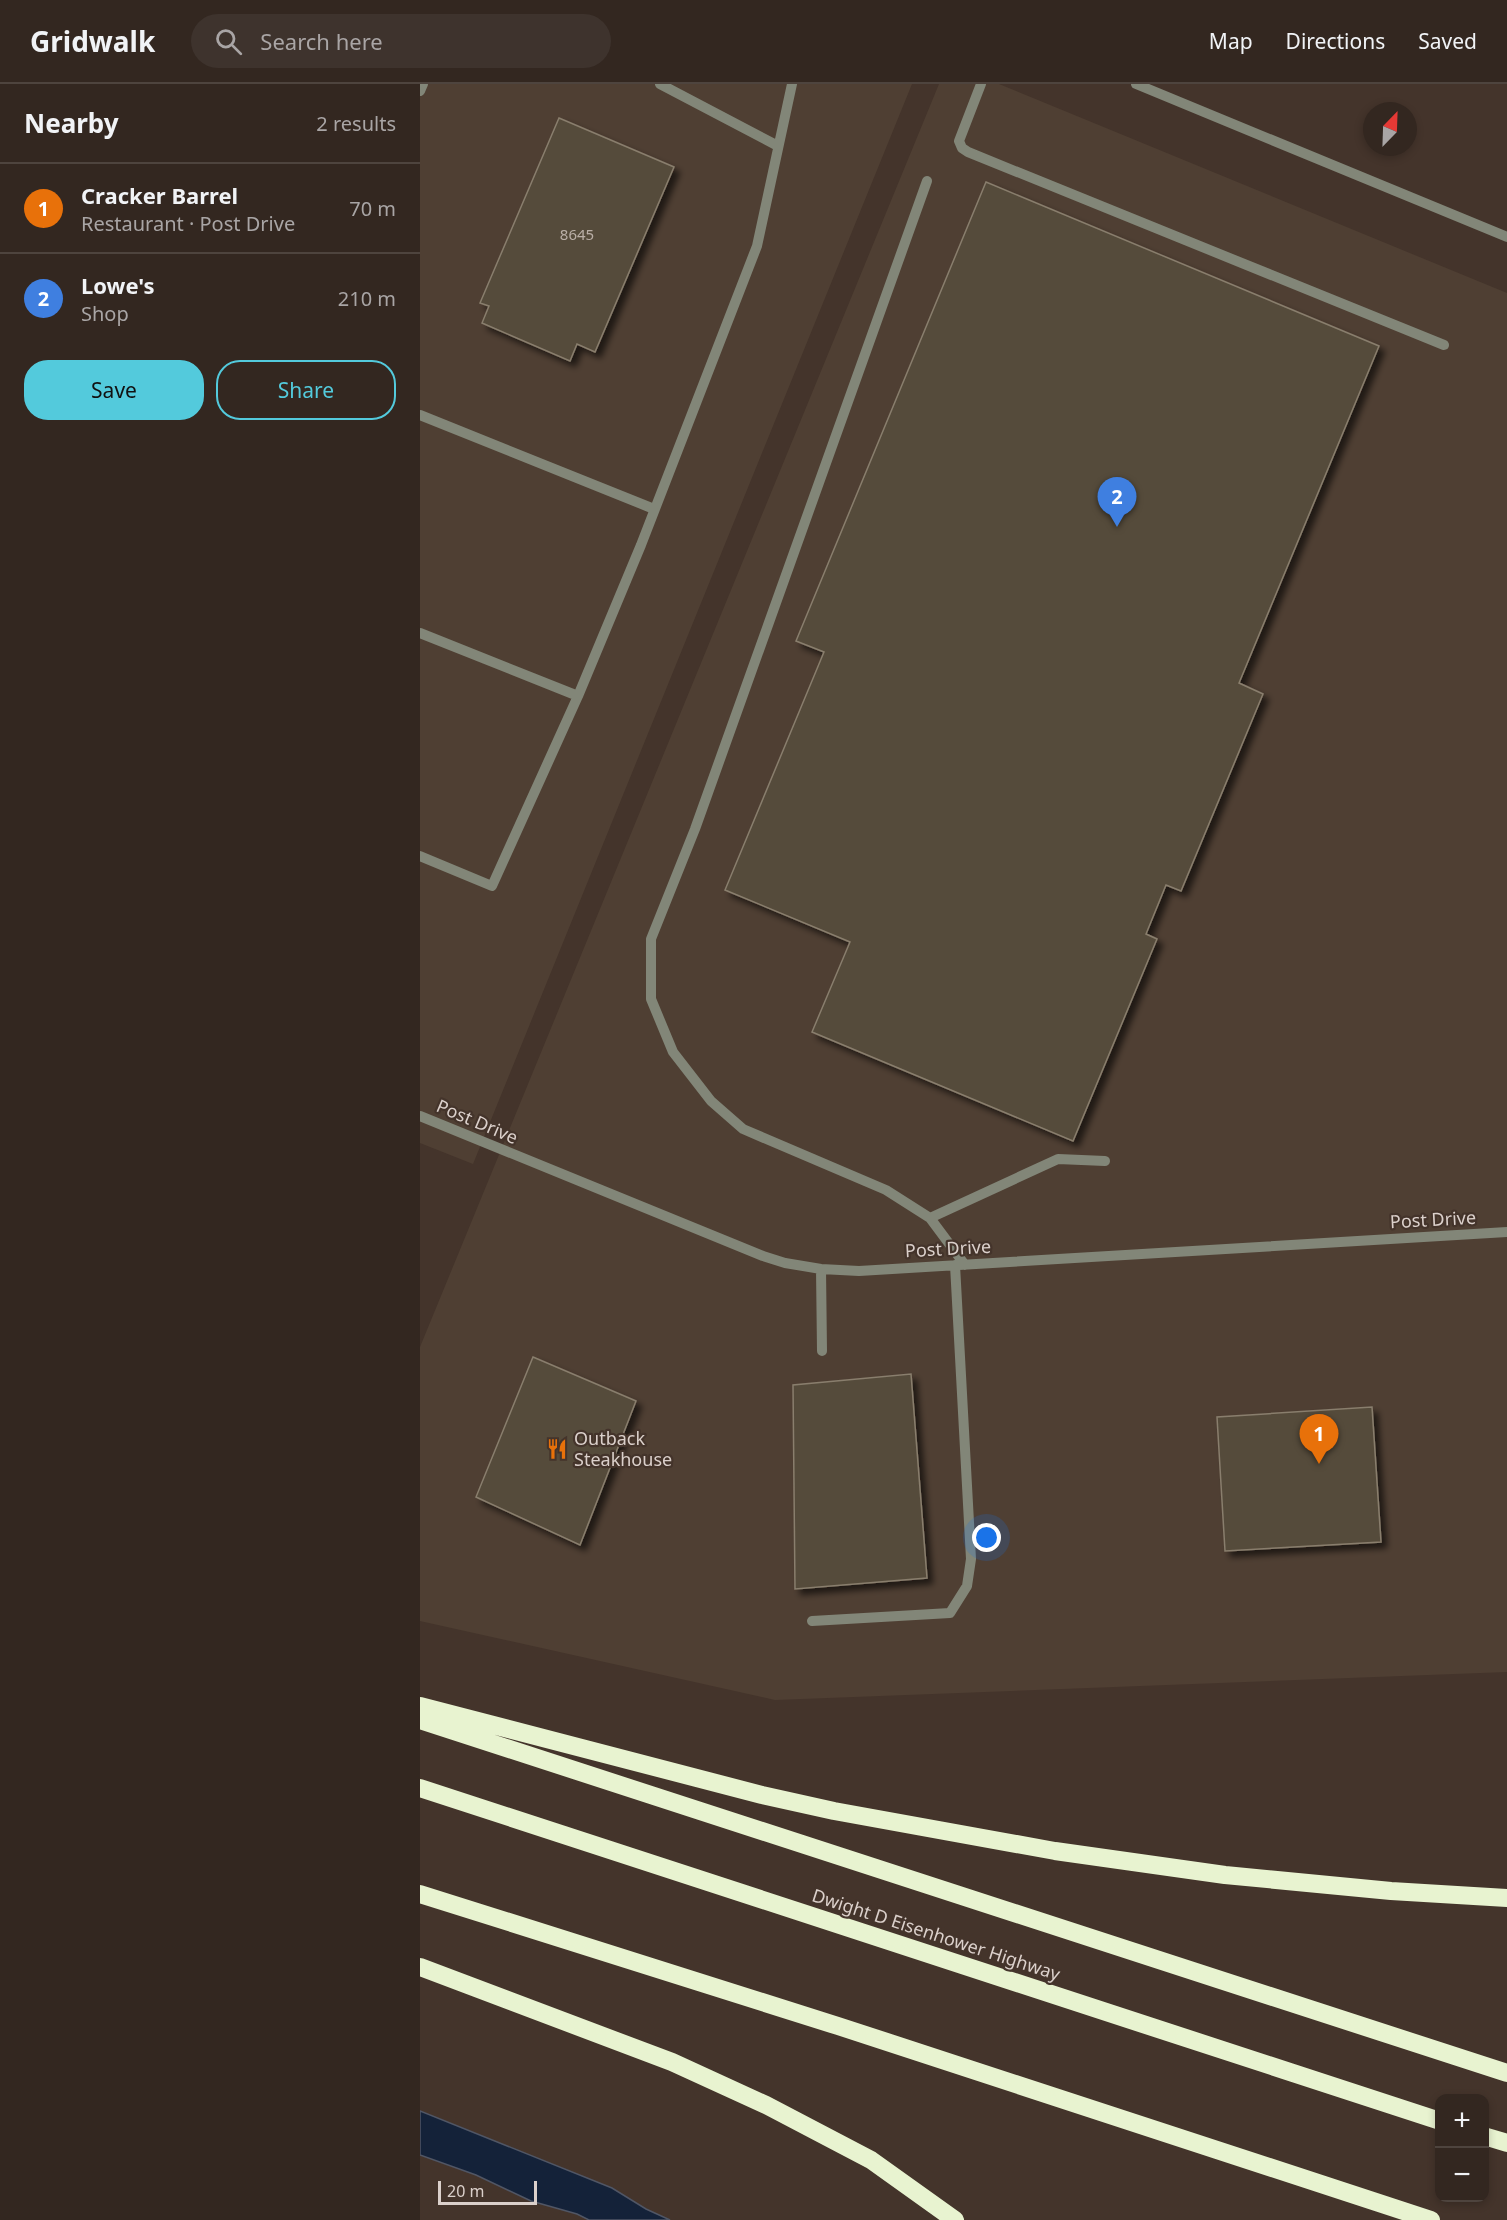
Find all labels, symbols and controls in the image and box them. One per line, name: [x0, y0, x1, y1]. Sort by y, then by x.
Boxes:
search box: [191, 14, 611, 68]
text: Gridwalk: [30, 22, 155, 60]
icon: search: [212, 25, 245, 58]
text: Search here: [260, 26, 383, 56]
text: Map: [1209, 27, 1253, 55]
text: Directions: [1286, 27, 1385, 55]
text: Saved: [1418, 27, 1477, 55]
north arrow: [1363, 102, 1417, 156]
text: Nearby: [24, 105, 119, 141]
text: 2 results: [316, 110, 396, 137]
text: Cracker Barrel: [81, 180, 238, 210]
text: 1: [38, 195, 49, 222]
text: 70 m: [349, 195, 396, 222]
text: Restaurant · Post Drive: [81, 210, 295, 237]
house number: 8645: [560, 224, 594, 244]
text: Lowe's: [81, 270, 155, 300]
text: 2: [38, 285, 49, 312]
text: 210 m: [338, 285, 396, 312]
text: Shop: [81, 300, 129, 327]
button: Save: [24, 360, 204, 420]
button: Share: [216, 360, 396, 420]
pin: 2: [1098, 478, 1136, 527]
street label: Post Drive: [433, 1093, 522, 1149]
street label: Post Drive: [1389, 1205, 1477, 1233]
street label: Post Drive: [904, 1234, 992, 1262]
pin: 1: [1300, 1414, 1338, 1464]
place label: Outback Steakhouse: [574, 1426, 672, 1471]
restaurant icon: Outback Steakhouse: [545, 1437, 569, 1461]
your location: [972, 1523, 1001, 1552]
street label: Dwight D Eisenhower Highway: [809, 1883, 1064, 1986]
map controls: [1435, 2094, 1489, 2202]
button: +: [1435, 2094, 1489, 2148]
button: −: [1435, 2148, 1489, 2202]
scale bar: [438, 2178, 537, 2206]
text: 20 m: [447, 2180, 484, 2202]

